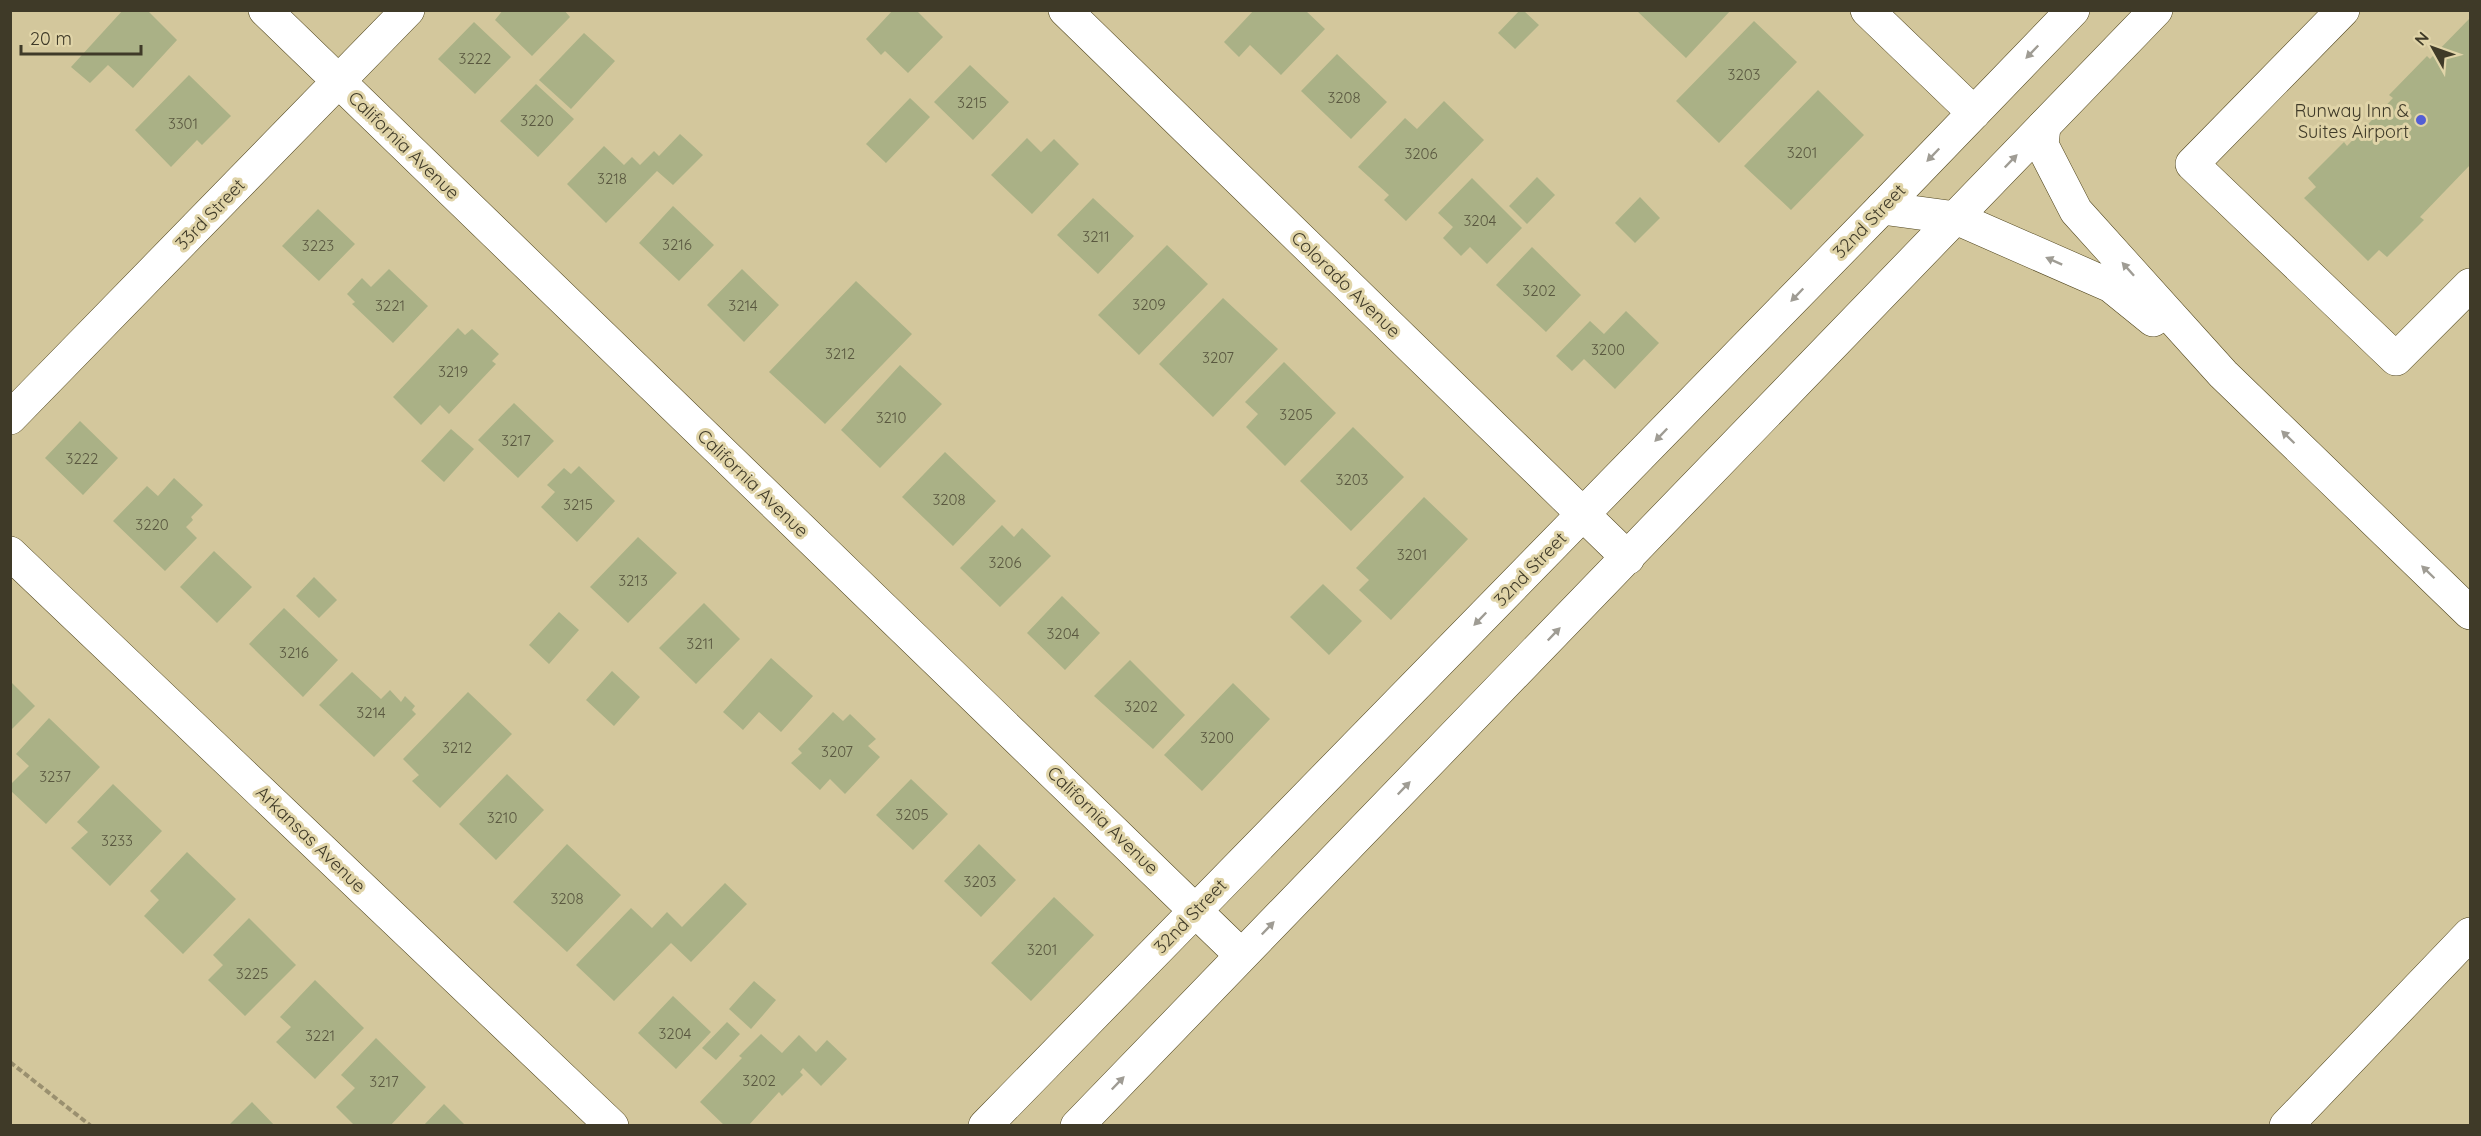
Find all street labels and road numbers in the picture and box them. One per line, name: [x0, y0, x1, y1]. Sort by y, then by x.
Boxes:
street label: California Avenue: [344, 86, 464, 204]
street label: 33rd Street: [170, 173, 250, 255]
street label: 32nd Street: [1828, 179, 1910, 263]
street label: Colorado Avenue: [1286, 226, 1406, 342]
street label: California Avenue: [693, 424, 813, 542]
street label: 32nd Street: [1489, 527, 1571, 611]
street label: California Avenue: [1043, 761, 1163, 879]
street label: Arkansas Avenue: [251, 781, 371, 897]
street label: 32nd Street: [1149, 874, 1231, 958]

